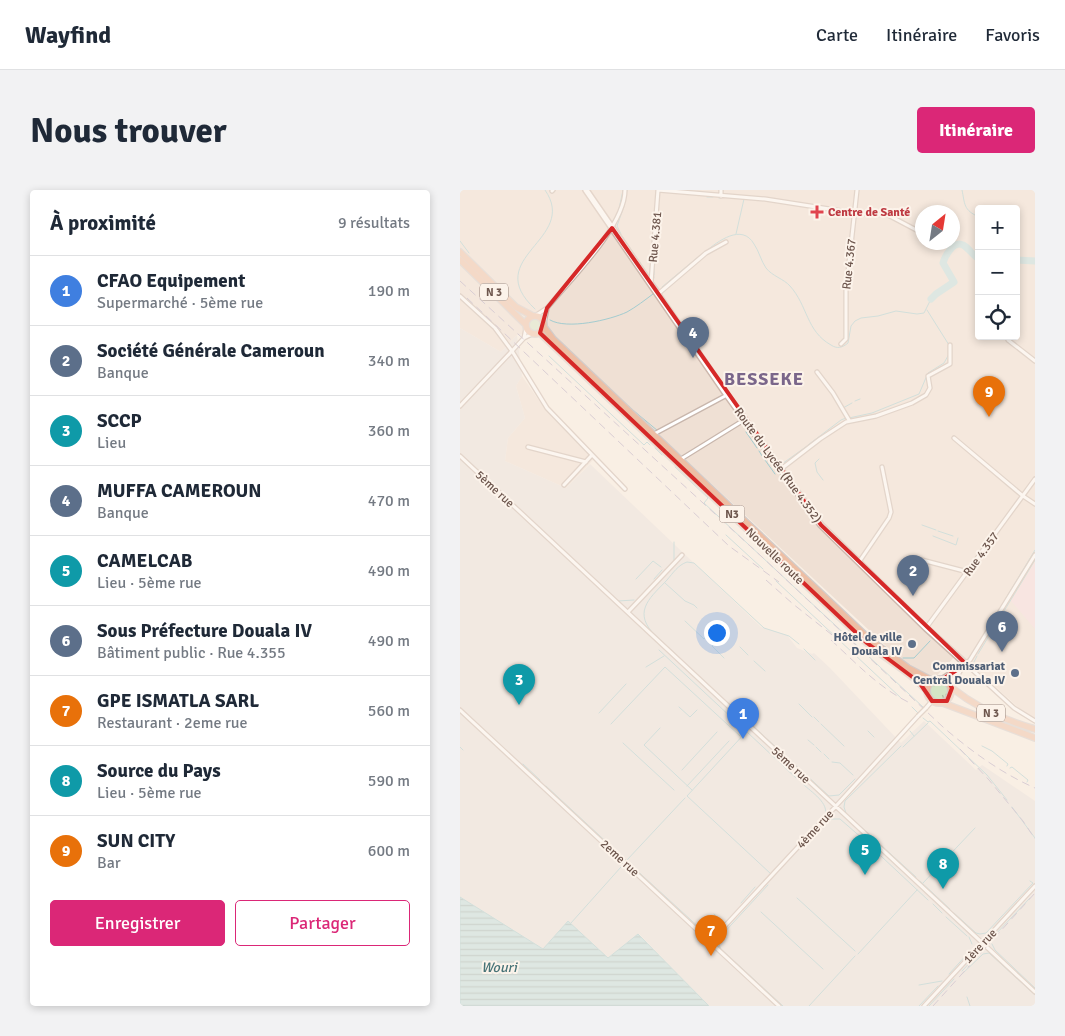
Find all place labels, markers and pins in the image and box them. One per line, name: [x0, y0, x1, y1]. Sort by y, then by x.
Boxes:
marker: Centre de Santé: [810, 205, 824, 219]
place label: Centre de Santé: [828, 205, 910, 220]
pin: 4: [677, 317, 709, 358]
pin: 9: [973, 376, 1005, 417]
pin: 2: [897, 555, 929, 596]
pin: 6: [986, 611, 1018, 652]
place label: Hôtel de ville Douala IV: [833, 630, 903, 659]
marker: Hôtel de ville Douala IV: [906, 638, 918, 650]
place label: Commissariat Central Douala IV: [913, 659, 1006, 688]
pin: 3: [503, 664, 535, 705]
marker: Commissariat Central Douala IV: [1009, 667, 1021, 679]
pin: 1: [727, 698, 759, 739]
pin: 5: [849, 834, 881, 875]
pin: 8: [927, 848, 959, 889]
pin: 7: [695, 915, 727, 956]

